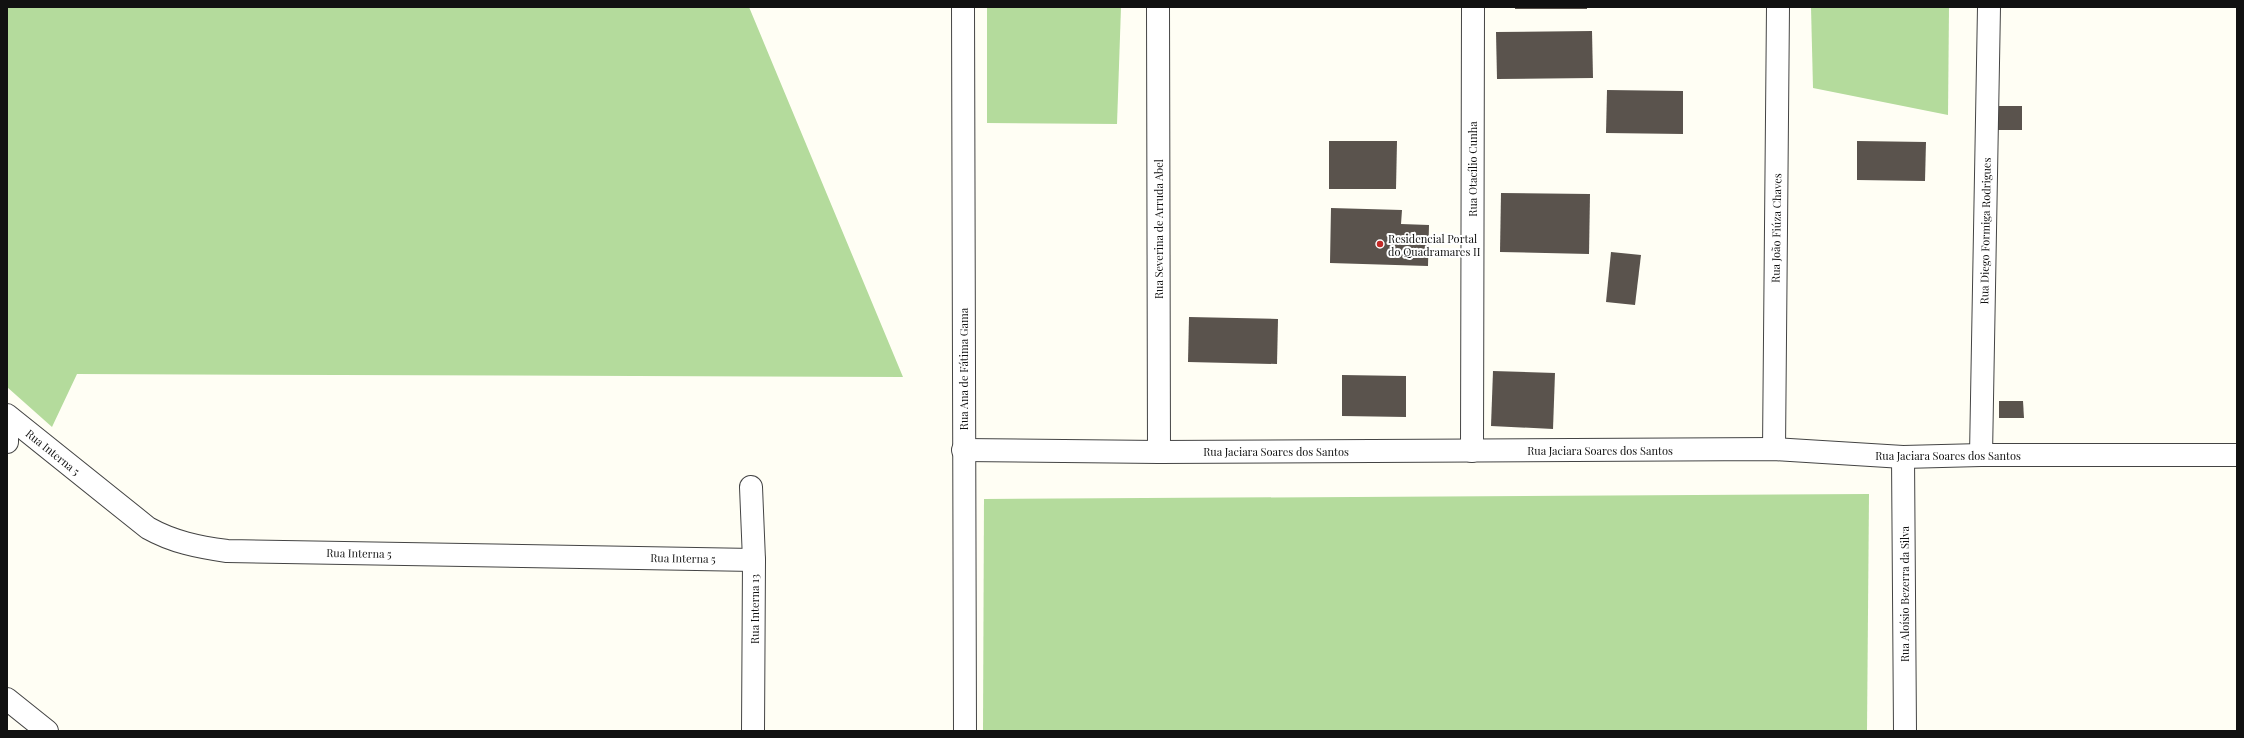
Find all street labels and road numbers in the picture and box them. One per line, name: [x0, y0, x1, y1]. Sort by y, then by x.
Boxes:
street label: Rua Otacílio Cunha: [1465, 121, 1480, 217]
street label: Rua Diego Formiga Rodrigues: [1976, 157, 1994, 305]
street label: Rua Severina de Arruda Abel: [1151, 159, 1166, 299]
street label: Rua João Fiúza Chaves: [1768, 173, 1784, 283]
street label: Rua Ana de Fátima Gama: [956, 307, 971, 430]
street label: Rua Interna 5: [23, 426, 83, 479]
street label: Rua Jaciara Soares dos Santos: [1527, 443, 1673, 458]
street label: Rua Jaciara Soares dos Santos: [1203, 444, 1349, 459]
street label: Rua Jaciara Soares dos Santos: [1875, 448, 2021, 463]
street label: Rua Aloísio Bezerra da Silva: [1897, 525, 1912, 662]
street label: Rua Interna 5: [326, 545, 392, 561]
street label: Rua Interna 5: [650, 550, 716, 566]
street label: Rua Interna 13: [747, 574, 762, 644]

